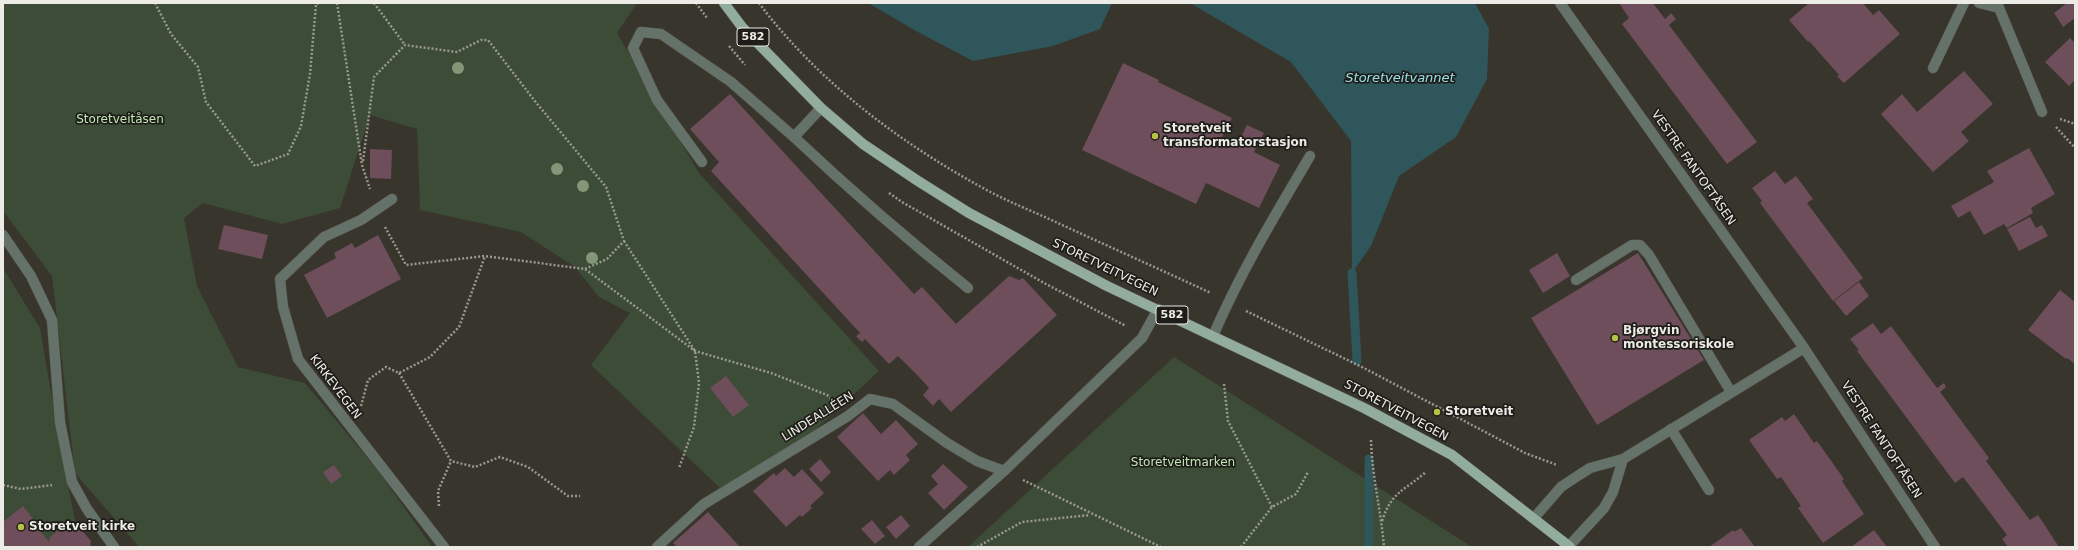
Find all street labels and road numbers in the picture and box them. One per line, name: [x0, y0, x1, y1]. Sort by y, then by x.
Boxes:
road number: 582: [737, 28, 769, 46]
street label: VESTRE FANTOFTÅSEN: [1648, 108, 1738, 228]
street label: STORETVEITVEGEN: [1050, 236, 1160, 300]
road number: 582: [1156, 306, 1188, 324]
street label: KIRKEVEGEN: [306, 352, 364, 422]
street label: STORETVEITVEGEN: [1341, 377, 1451, 445]
street label: VESTRE FANTOFTÅSEN: [1838, 379, 1924, 501]
street label: LINDEALLÉEN: [780, 389, 856, 445]

